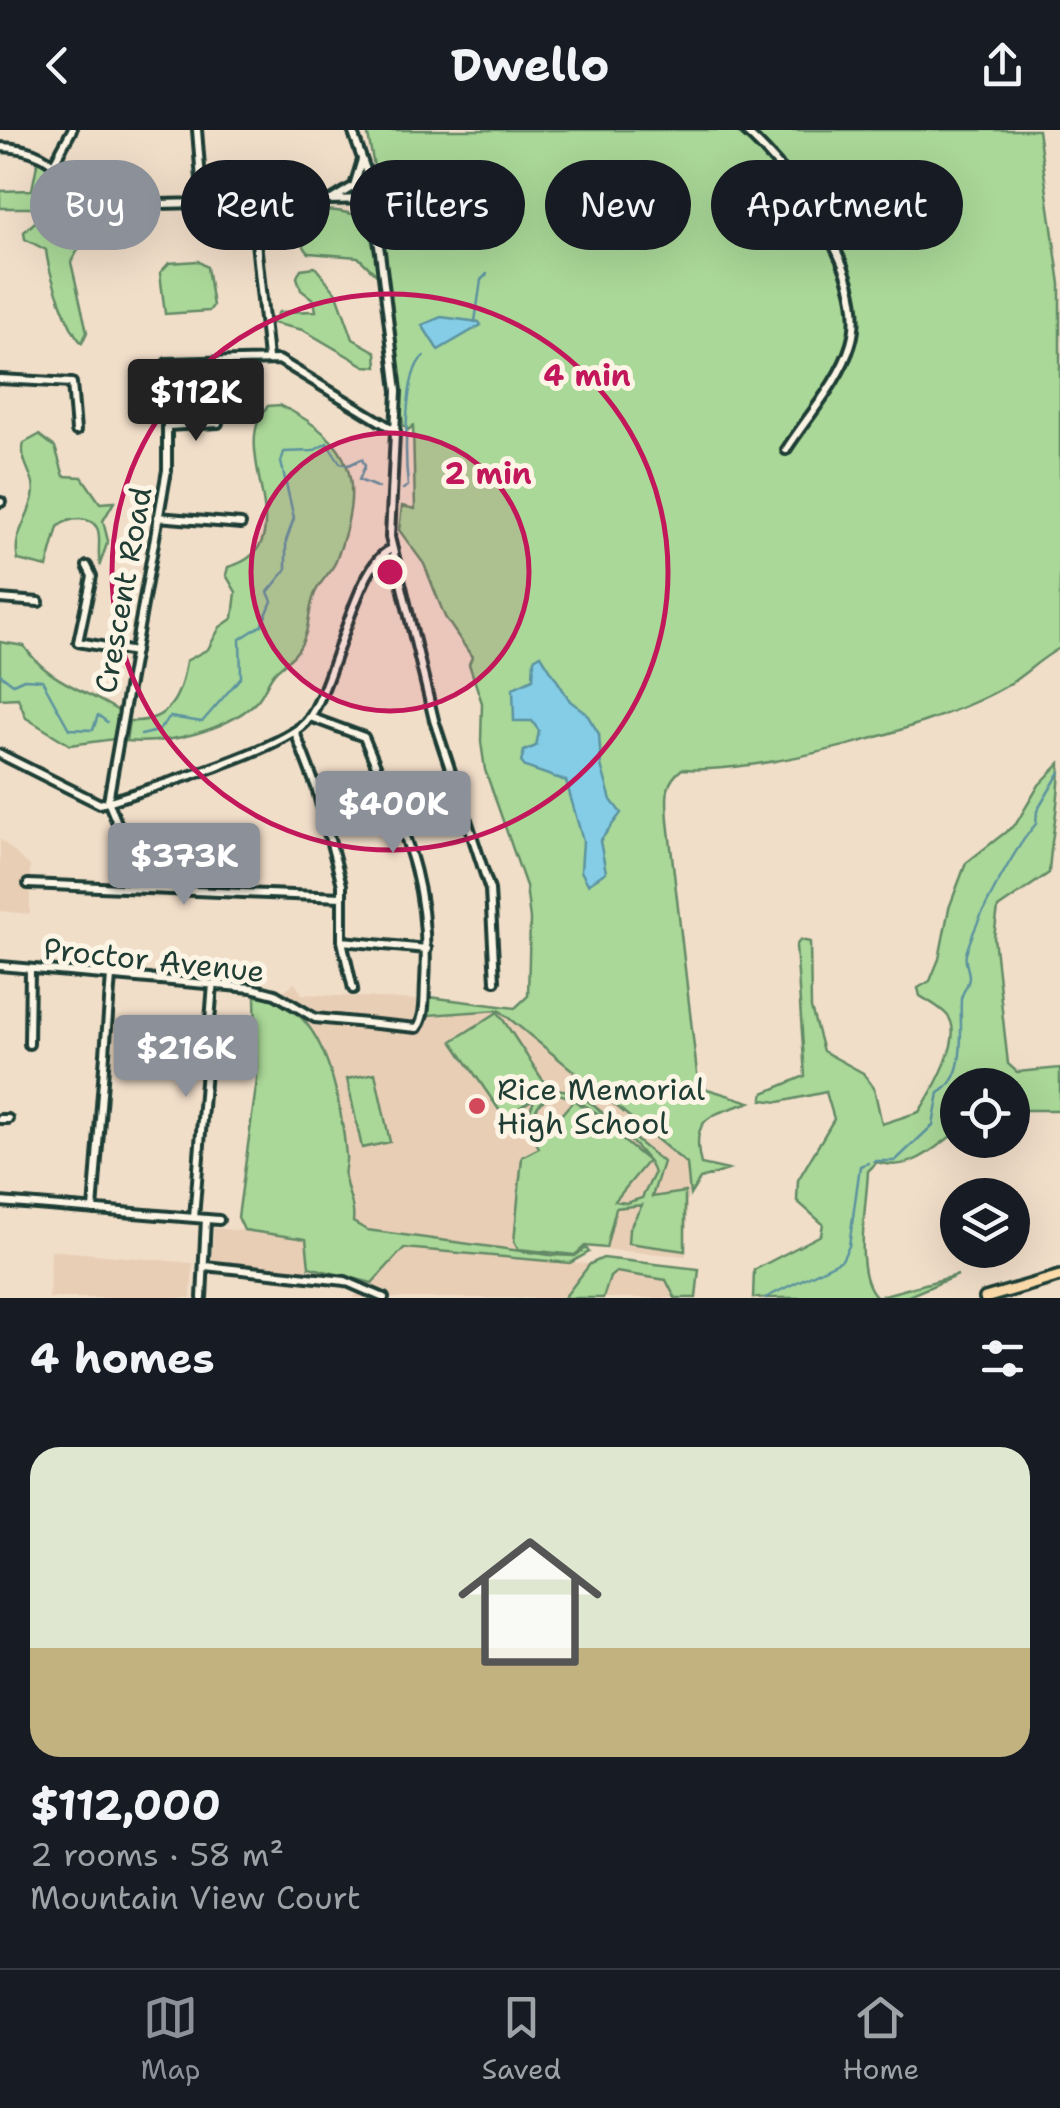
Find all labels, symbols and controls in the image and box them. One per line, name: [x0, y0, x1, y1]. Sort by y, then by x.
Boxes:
text: Dwello: [451, 35, 609, 95]
icon: back: [30, 38, 85, 93]
icon: share: [975, 38, 1030, 93]
chip: Buy: [30, 160, 161, 250]
chip: Rent: [181, 160, 330, 250]
chip: Filters: [350, 160, 525, 250]
chip: New: [545, 160, 691, 250]
chip: Apartment: [711, 160, 963, 250]
text: 4 min: [543, 355, 631, 396]
pin: $112K: [126, 359, 266, 444]
text: $112K: [150, 370, 242, 413]
text: 2 min: [444, 453, 532, 494]
street label: Crescent Road: [85, 484, 161, 696]
centre of rings: [372, 554, 408, 590]
pin: $400K: [323, 771, 463, 856]
text: $400K: [338, 782, 448, 825]
pin: $373K: [114, 823, 254, 908]
text: $373K: [130, 834, 238, 877]
street label: Proctor Avenue: [41, 928, 267, 992]
pin: $216K: [116, 1015, 256, 1100]
text: $216K: [136, 1026, 236, 1069]
map controls: [940, 1068, 1030, 1268]
button: locate: [940, 1068, 1030, 1158]
place label: Rice Memorial High School: [497, 1069, 705, 1144]
marker: Rice Memorial High School: [466, 1095, 488, 1117]
button: layers: [940, 1178, 1030, 1268]
text: 4 homes: [30, 1330, 215, 1386]
icon: filters: [975, 1331, 1030, 1386]
icon: home: [440, 1512, 620, 1692]
text: $112,000: [30, 1777, 221, 1833]
text: 2 rooms · 58 m²: [30, 1833, 284, 1876]
text: Mountain View Court: [30, 1876, 361, 1919]
tab: Map: [141, 1990, 201, 2088]
tab: Saved: [482, 1990, 561, 2088]
tab: Home: [842, 1990, 919, 2088]

